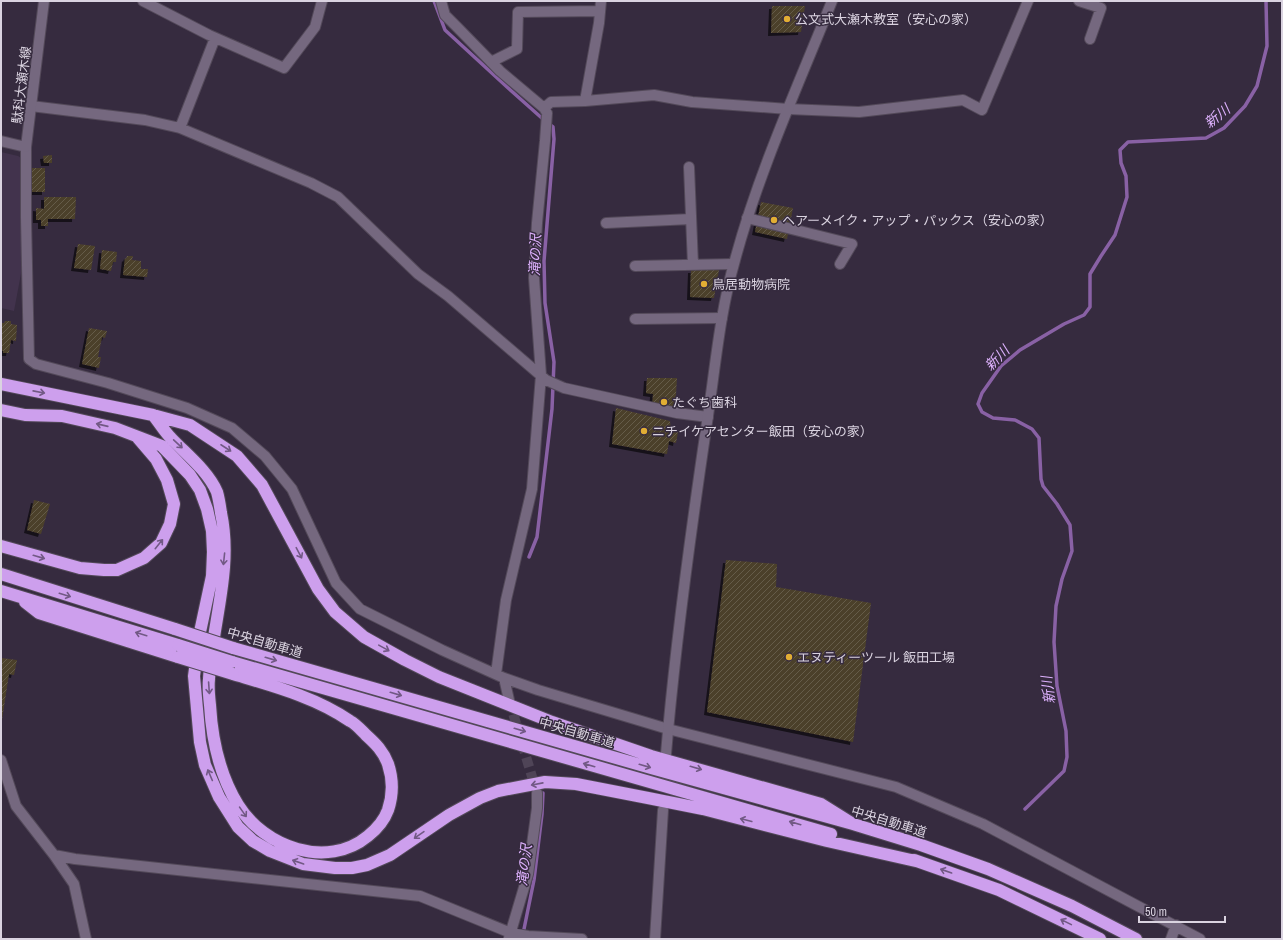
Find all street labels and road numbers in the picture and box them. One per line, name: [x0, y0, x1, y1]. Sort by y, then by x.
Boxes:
street label: 駄科大瀬木線: [8, 45, 35, 125]
street label: 中央自動車道: [225, 624, 305, 661]
street label: 中央自動車道: [537, 714, 617, 751]
street label: 中央自動車道: [849, 802, 929, 841]

